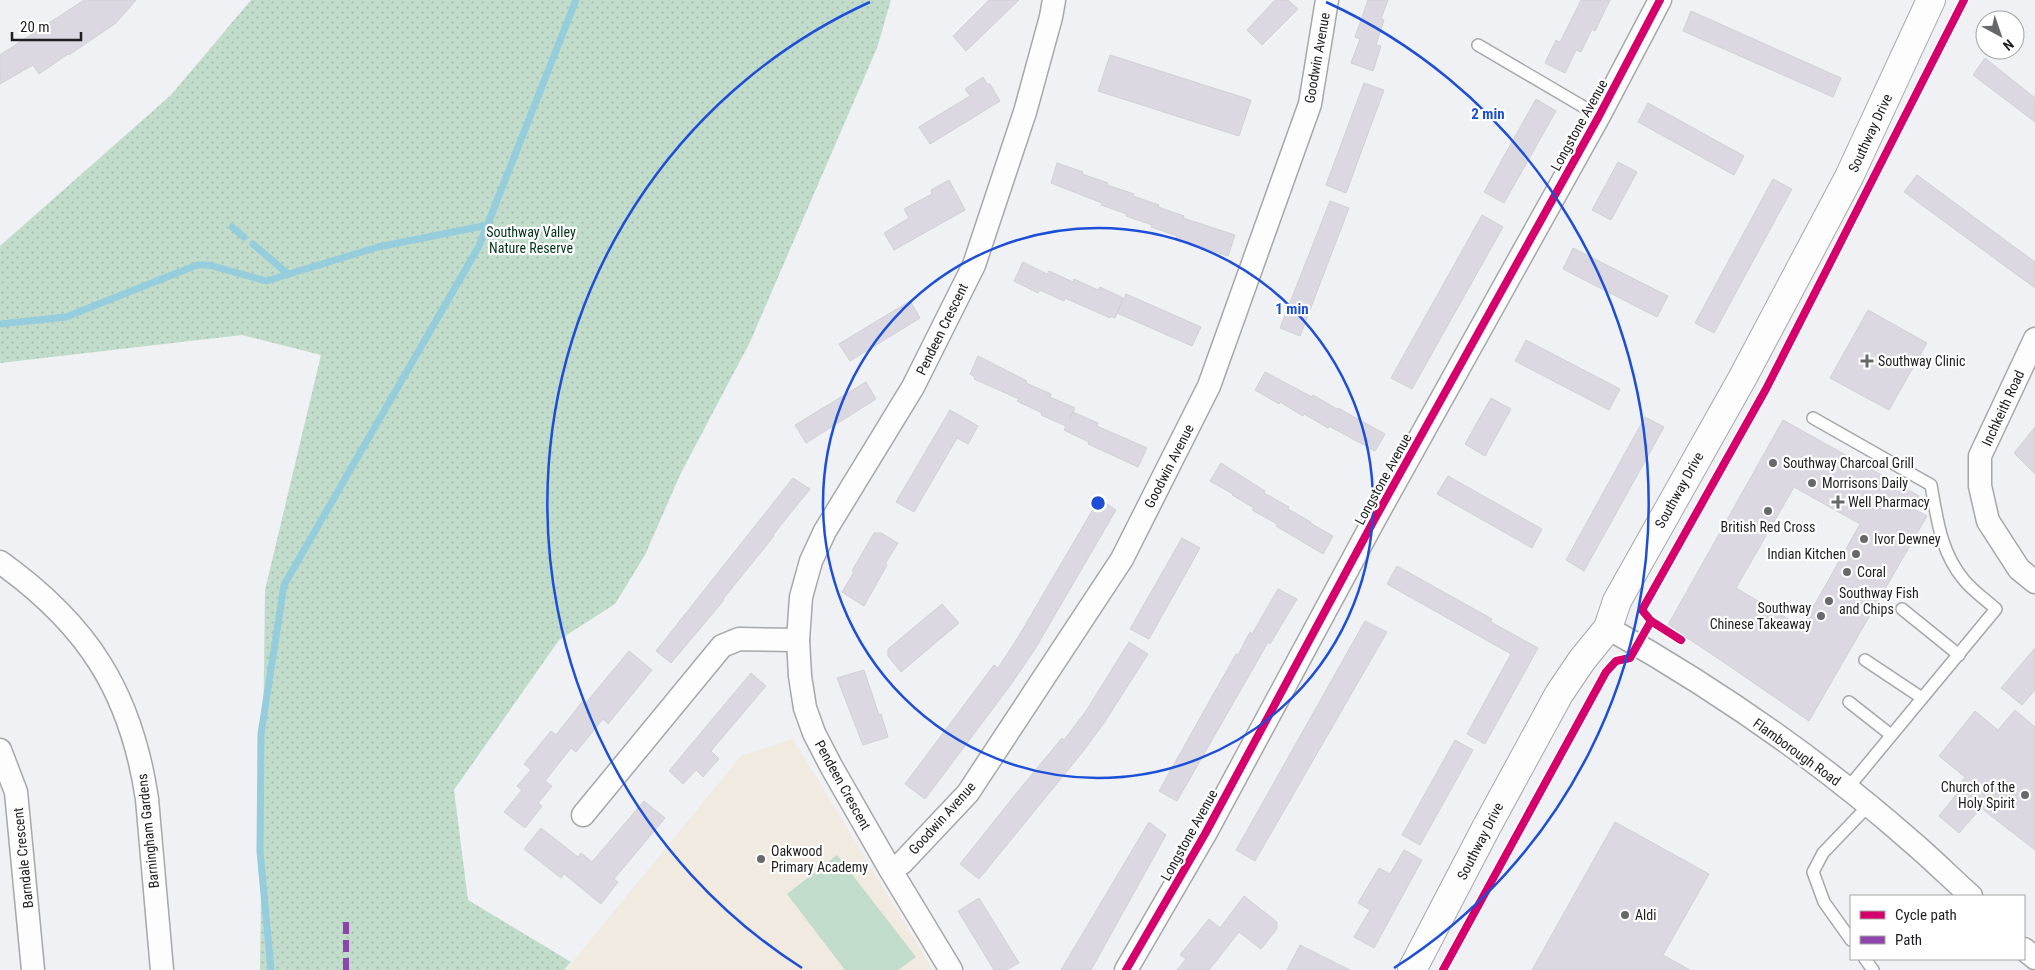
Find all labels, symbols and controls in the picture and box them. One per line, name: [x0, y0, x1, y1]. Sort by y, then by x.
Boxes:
scale bar: [12, 10, 81, 42]
north arrow: [1975, 10, 2025, 60]
street label: Goodwin Avenue: [1301, 11, 1333, 105]
text: 20 m: [20, 18, 50, 36]
text: N: [2000, 36, 2017, 54]
street label: Longstone Avenue: [1547, 76, 1611, 173]
street label: Southway Drive: [1845, 91, 1895, 175]
text: 2 min: [1471, 105, 1505, 123]
park label: Southway Valley Nature Reserve: [486, 224, 576, 256]
street label: Pendeen Crescent: [913, 281, 971, 377]
text: 1 min: [1275, 300, 1309, 318]
place label: Southway Clinic: [1878, 353, 1966, 369]
marker: Southway Clinic: [1860, 354, 1874, 368]
street label: Inchkeith Road: [1978, 368, 2028, 448]
street label: Goodwin Avenue: [1141, 421, 1197, 511]
street label: Longstone Avenue: [1351, 430, 1415, 527]
street label: Southway Drive: [1651, 449, 1707, 531]
place label: Southway Charcoal Grill: [1783, 455, 1914, 471]
marker: Southway Charcoal Grill: [1767, 457, 1779, 469]
place label: Morrisons Daily: [1822, 475, 1908, 491]
marker: Morrisons Daily: [1806, 477, 1818, 489]
centre of rings: [1089, 494, 1107, 512]
place label: Well Pharmacy: [1848, 494, 1930, 510]
marker: Well Pharmacy: [1832, 496, 1844, 508]
marker: British Red Cross: [1762, 505, 1774, 517]
place label: British Red Cross: [1721, 519, 1815, 535]
place label: Ivor Dewney: [1874, 531, 1941, 547]
marker: Ivor Dewney: [1858, 533, 1870, 545]
place label: Indian Kitchen: [1767, 546, 1846, 562]
marker: Indian Kitchen: [1850, 548, 1862, 560]
place label: Coral: [1857, 564, 1886, 580]
marker: Coral: [1841, 566, 1853, 578]
place label: Southway Fish and Chips: [1839, 585, 1919, 617]
marker: Southway Fish and Chips: [1823, 595, 1835, 607]
place label: Southway Chinese Takeaway: [1710, 600, 1811, 632]
marker: Southway Chinese Takeaway: [1815, 610, 1827, 622]
street label: Flamborough Road: [1750, 715, 1844, 789]
street label: Pendeen Crescent: [812, 737, 874, 833]
street label: Barningham Gardens: [134, 773, 162, 889]
street label: Goodwin Avenue: [905, 778, 979, 857]
place label: Church of the Holy Spirit: [1941, 779, 2015, 811]
street label: Longstone Avenue: [1157, 786, 1221, 883]
marker: Church of the Holy Spirit: [2019, 789, 2031, 801]
street label: Southway Drive: [1454, 799, 1507, 882]
street label: Barndale Crescent: [10, 807, 36, 909]
place label: Oakwood Primary Academy: [771, 843, 868, 875]
marker: Oakwood Primary Academy: [755, 853, 767, 865]
legend: [1850, 895, 2025, 960]
text: Cycle path: [1895, 906, 1957, 924]
place label: Aldi: [1635, 907, 1656, 923]
marker: Aldi: [1619, 909, 1631, 921]
text: Path: [1895, 931, 1922, 949]

